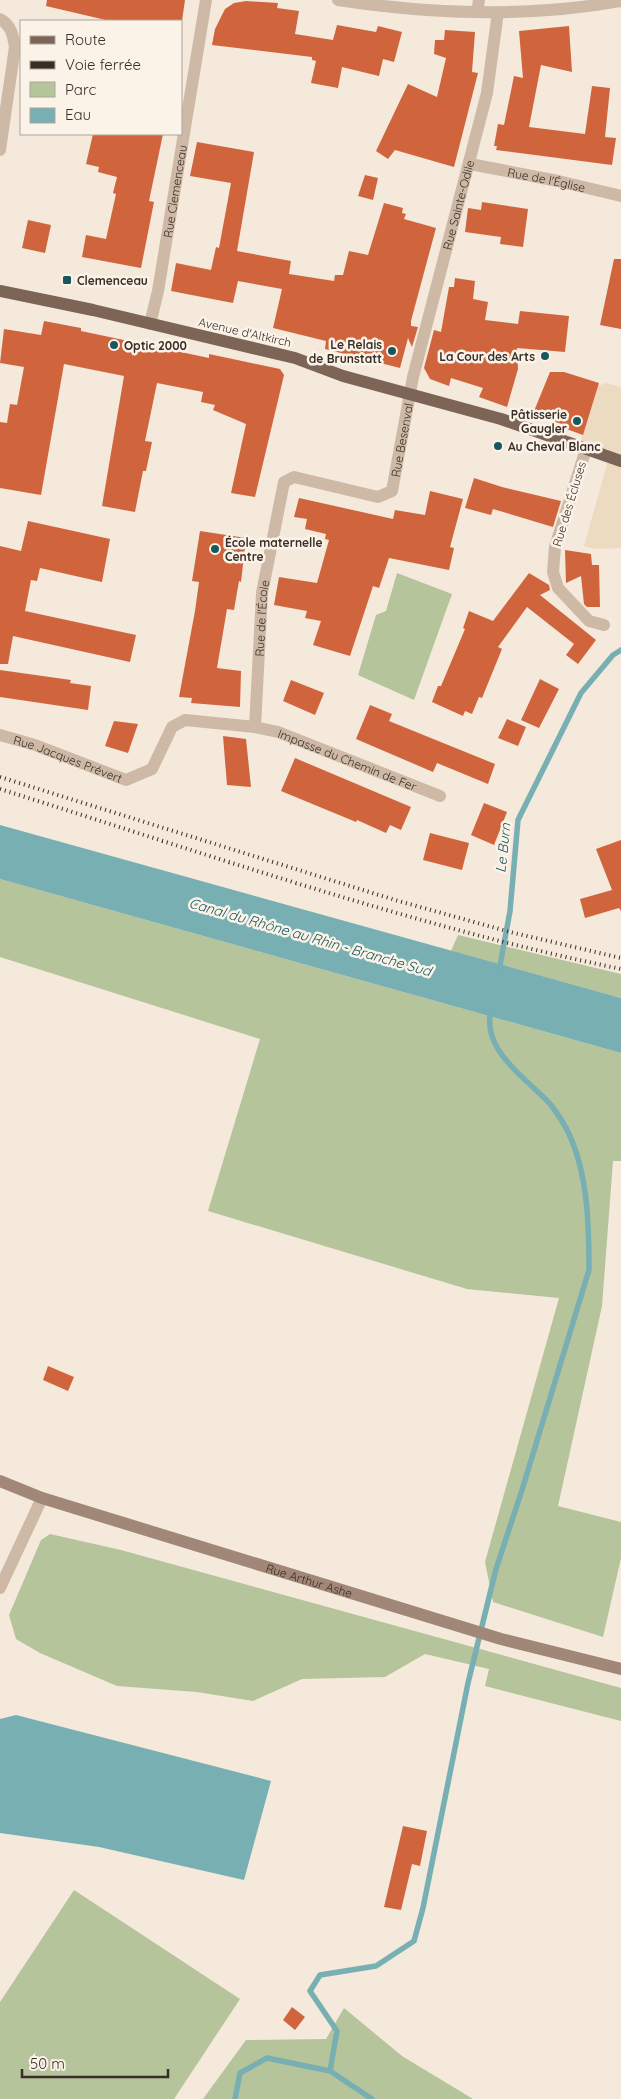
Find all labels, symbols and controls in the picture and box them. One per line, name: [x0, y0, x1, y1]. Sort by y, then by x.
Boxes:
legend: [20, 20, 182, 135]
text: Route: [65, 30, 106, 49]
text: Voie ferrée: [65, 55, 141, 74]
text: Parc: [65, 80, 96, 99]
text: Eau: [65, 105, 91, 124]
street label: Rue Clemenceau: [159, 144, 189, 239]
street label: Rue Sainte-Odile: [439, 158, 477, 251]
street label: Rue de l'Église: [506, 164, 587, 195]
place label: Clemenceau: [77, 273, 148, 288]
marker: Clemenceau: [61, 274, 73, 286]
street label: Avenue d'Altkirch: [197, 314, 293, 350]
place label: Le Relais de Brunstatt: [309, 337, 382, 366]
place label: Optic 2000: [124, 338, 187, 353]
marker: Optic 2000: [108, 339, 120, 351]
marker: Le Relais de Brunstatt: [386, 345, 398, 357]
place label: La Cour des Arts: [439, 349, 535, 364]
marker: La Cour des Arts: [539, 350, 551, 362]
street label: Rue Besenval: [387, 402, 416, 478]
place label: Pâtisserie Gaugler: [511, 407, 567, 436]
marker: Pâtisserie Gaugler: [571, 415, 583, 427]
place label: Au Cheval Blanc: [508, 439, 600, 454]
marker: Au Cheval Blanc: [492, 440, 504, 452]
street label: Rue des Écluses: [549, 459, 589, 548]
place label: École maternelle Centre: [225, 535, 323, 564]
marker: École maternelle Centre: [209, 543, 221, 555]
street label: Rue de l'École: [251, 578, 272, 657]
street label: Impasse du Chemin de Fer: [276, 725, 419, 794]
street label: Rue Jacques Prévert: [12, 732, 125, 785]
water label: Le Burn: [491, 821, 515, 874]
water label: Canal du Rhône au Rhin - Branche Sud: [187, 894, 435, 981]
street label: Rue Arthur Ashe: [264, 1560, 355, 1601]
scale bar: [22, 2046, 169, 2078]
text: 50 m: [30, 2054, 65, 2073]

